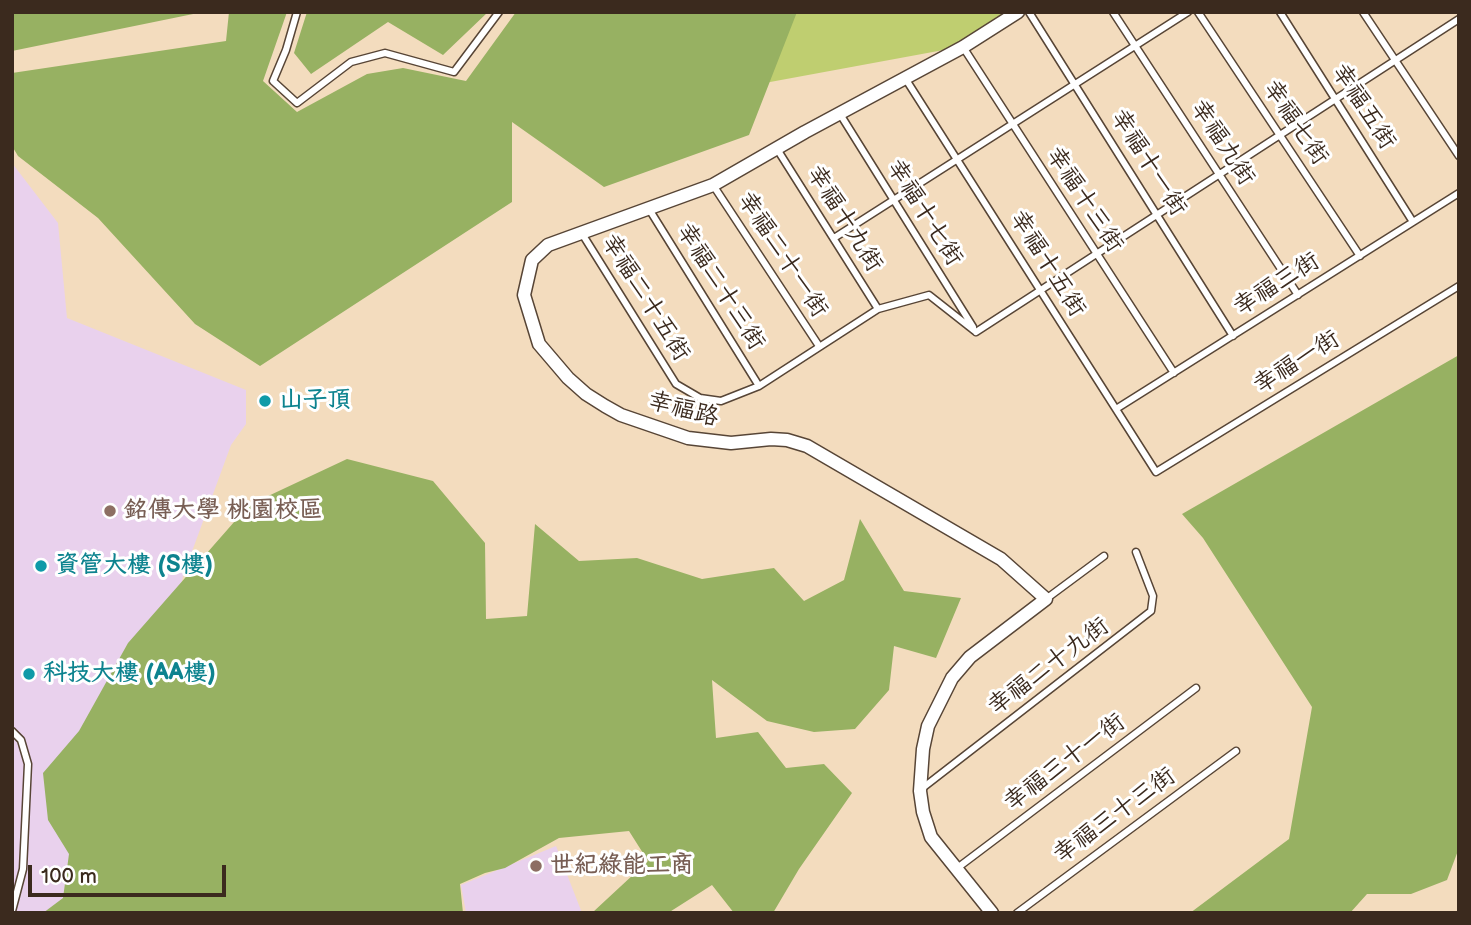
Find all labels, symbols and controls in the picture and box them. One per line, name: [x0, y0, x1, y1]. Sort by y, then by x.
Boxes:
street label: 幸福五街: [1325, 59, 1401, 155]
street label: 幸福七街: [1256, 75, 1334, 171]
street label: 幸福九街: [1184, 95, 1260, 191]
street label: 幸福十一街: [1104, 104, 1192, 222]
street label: 幸福十三街: [1039, 142, 1129, 258]
street label: 幸福十七街: [880, 154, 968, 272]
street label: 幸福十九街: [800, 160, 888, 278]
street label: 幸福二十一街: [731, 187, 833, 323]
street label: 幸福十五街: [1003, 205, 1091, 323]
street label: 幸福二十三街: [670, 218, 770, 356]
street label: 幸福二十五街: [595, 229, 695, 367]
street label: 幸福三街: [1229, 247, 1325, 323]
street label: 幸福一街: [1249, 325, 1345, 401]
place label: 山子頂: [279, 387, 351, 415]
street label: 幸福路: [644, 387, 722, 433]
marker: 山子頂: [257, 393, 273, 409]
place label: 銘傳大學 桃園校區: [124, 497, 322, 525]
marker: 銘傳大學 桃園校區: [102, 503, 118, 519]
place label: 資管大樓 (S樓): [55, 552, 213, 580]
marker: 資管大樓 (S樓): [33, 558, 49, 574]
street label: 幸福二十九街: [983, 612, 1115, 722]
place label: 科技大樓 (AA樓): [43, 660, 216, 688]
marker: 科技大樓 (AA樓): [21, 666, 37, 682]
street label: 幸福三十一街: [999, 708, 1131, 818]
street label: 幸福三十三街: [1048, 762, 1182, 870]
scale bar: [32, 852, 229, 896]
place label: 世紀綠能工商: [550, 852, 694, 880]
marker: 世紀綠能工商: [528, 858, 544, 874]
text: 100 m: [41, 864, 97, 889]

